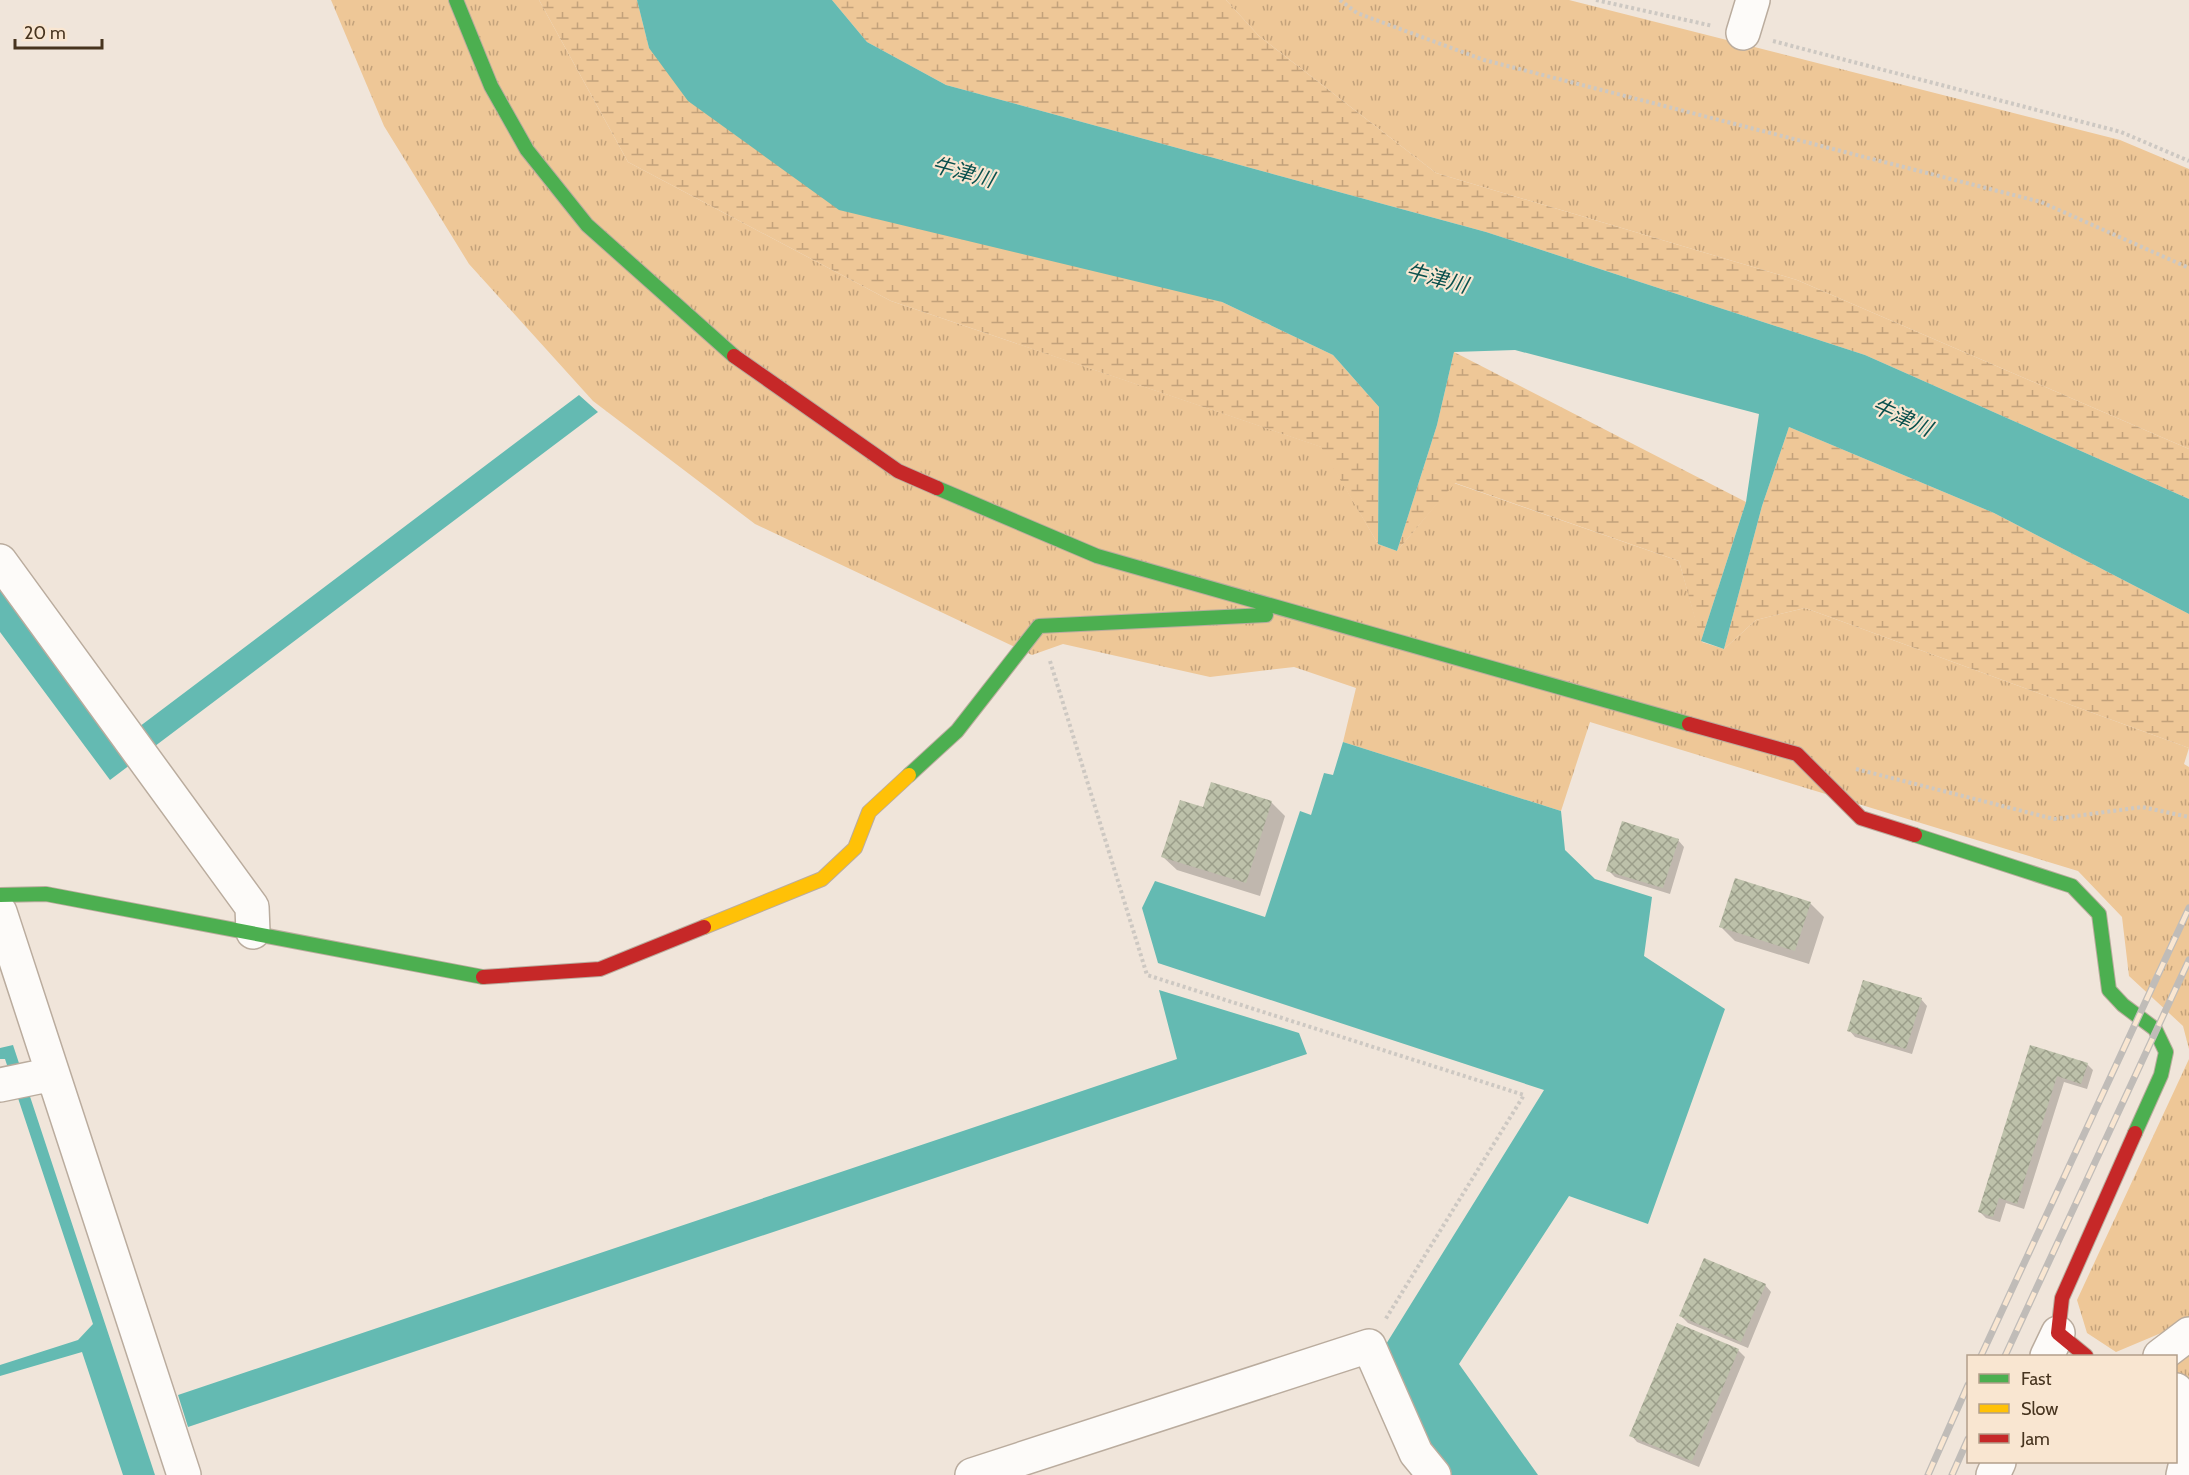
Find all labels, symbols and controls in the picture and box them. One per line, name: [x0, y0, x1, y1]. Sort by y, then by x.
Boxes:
scale bar: [15, 12, 102, 50]
text: 20 m: [24, 22, 66, 44]
water label: 牛津川: [929, 152, 999, 193]
water label: 牛津川: [1403, 258, 1473, 298]
water label: 牛津川: [1868, 393, 1938, 442]
legend: [1967, 1355, 2177, 1463]
text: Fast: [2021, 1368, 2052, 1390]
text: Slow: [2021, 1398, 2058, 1420]
text: Jam: [2020, 1428, 2050, 1450]

